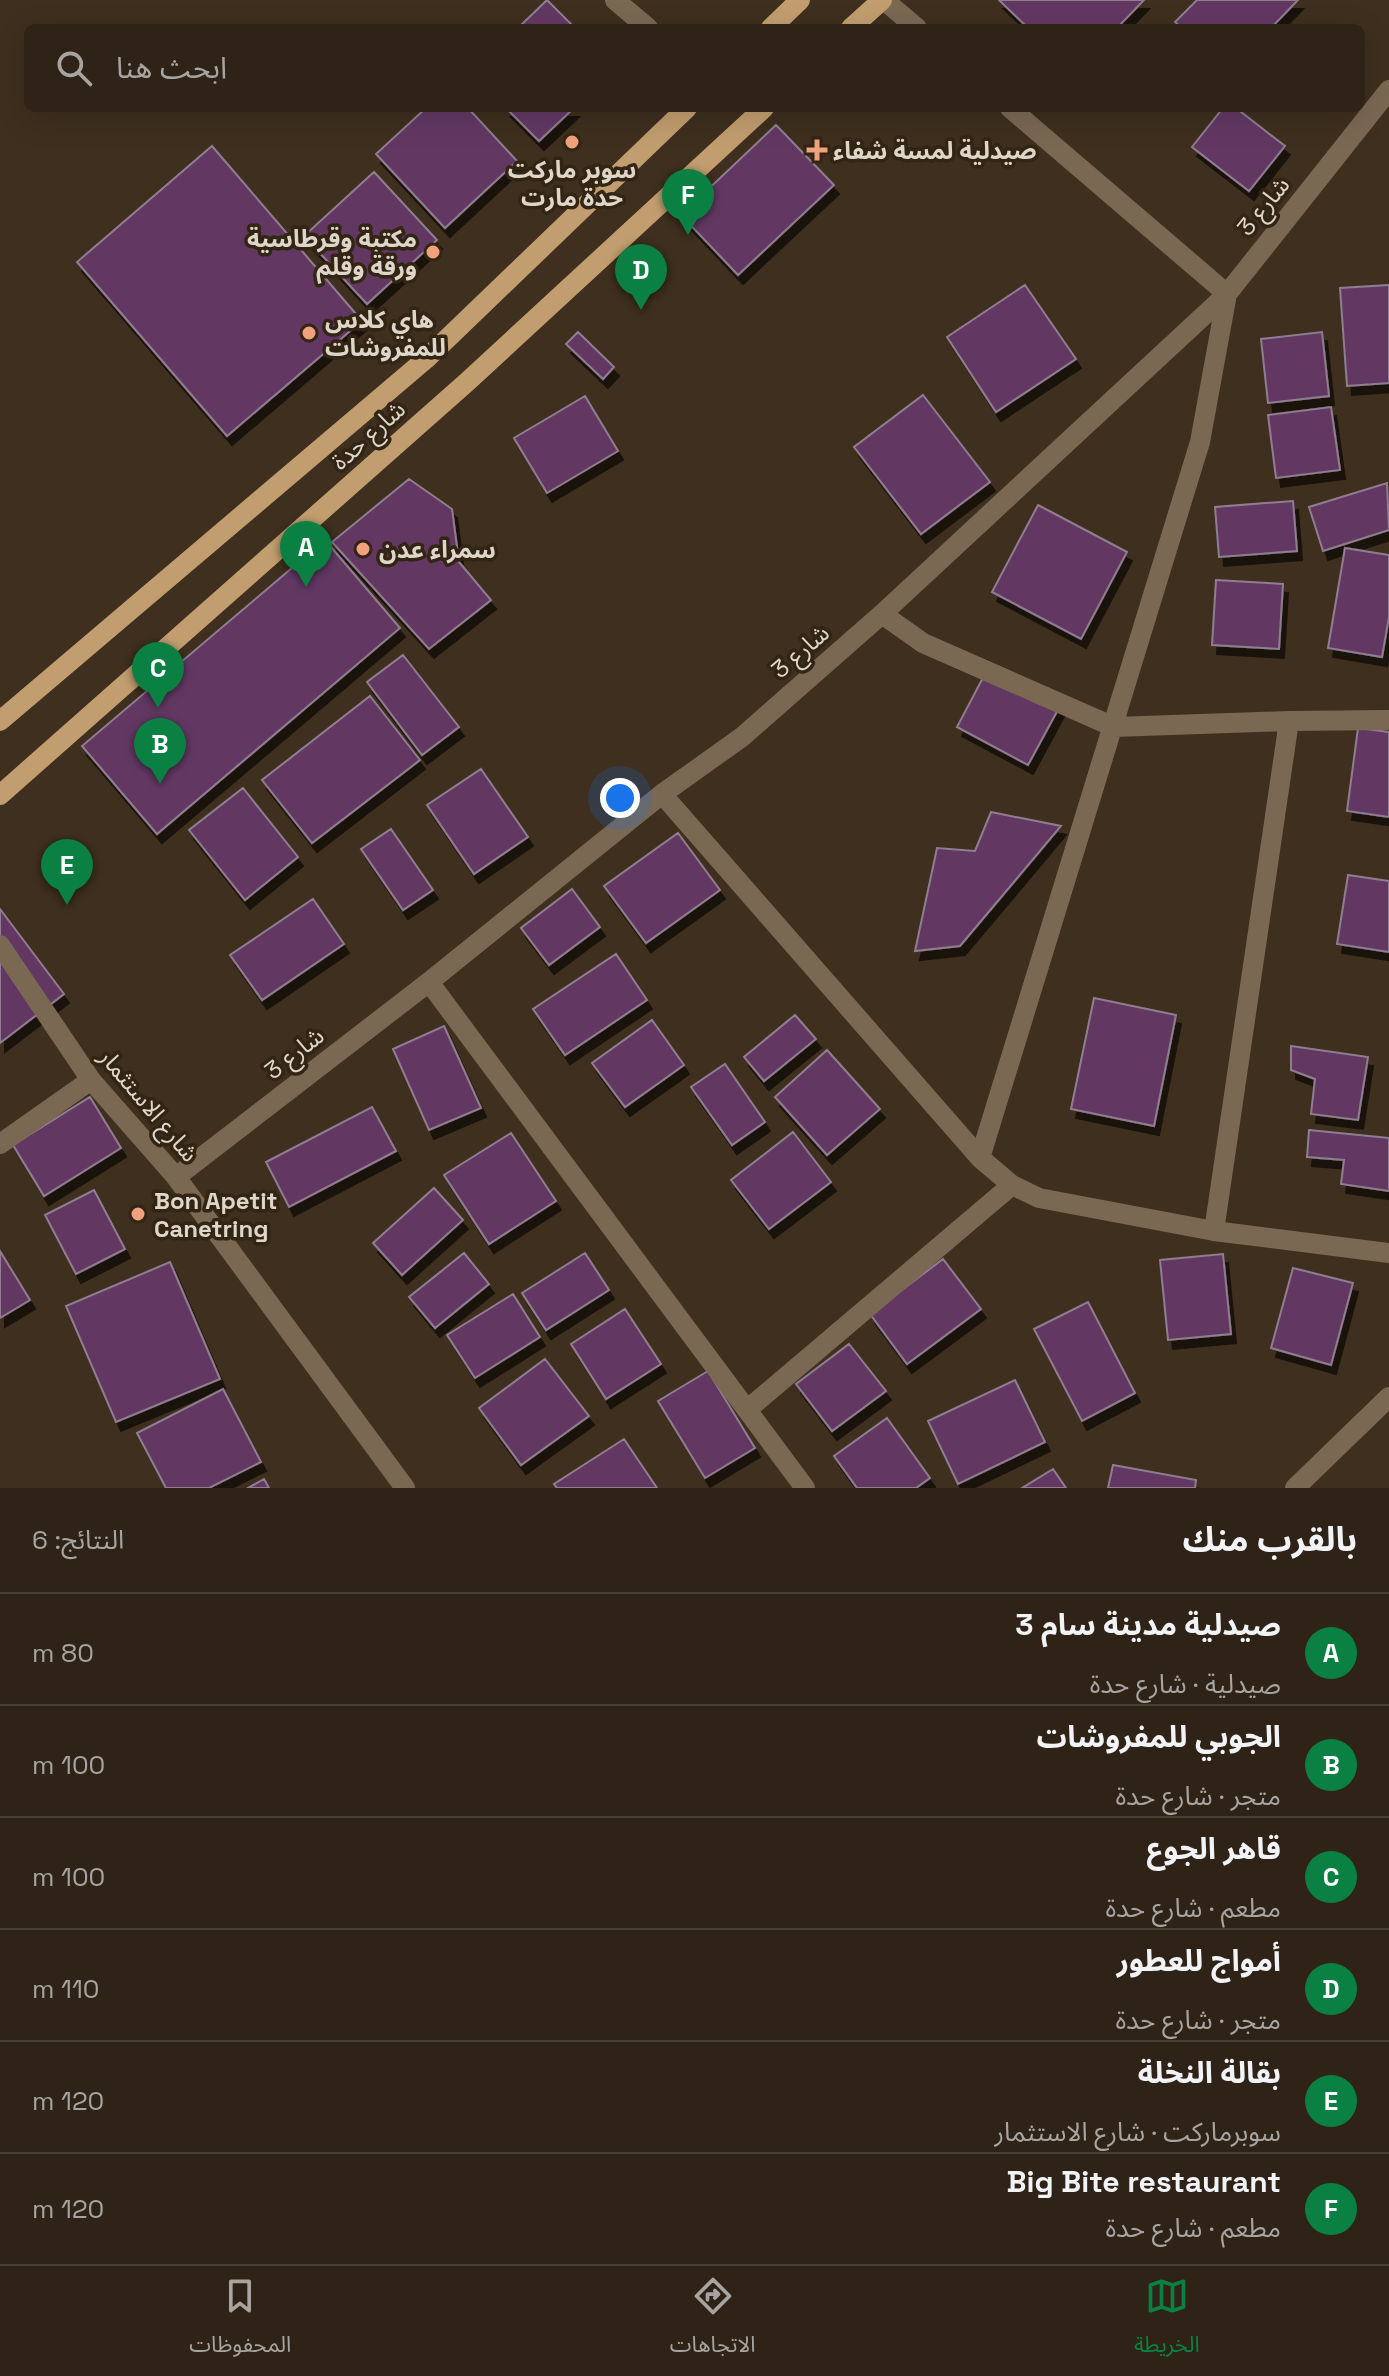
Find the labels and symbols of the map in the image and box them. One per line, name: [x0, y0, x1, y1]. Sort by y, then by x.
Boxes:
marker: سوبر ماركت حدة مارت: [563, 133, 581, 151]
place label: صيدلية لمسة شفاء: [833, 135, 1037, 166]
marker: صيدلية لمسة شفاء: [808, 141, 826, 159]
place label: سوبر ماركت حدة مارت: [508, 154, 636, 213]
pin: F: [662, 169, 714, 235]
street label: شارع 3: [1230, 170, 1298, 243]
place label: مكتبة وقرطاسية ورقة وقلم: [247, 223, 417, 284]
marker: مكتبة وقرطاسية ورقة وقلم: [424, 243, 442, 261]
pin: D: [615, 244, 667, 310]
place label: هاي كلاس للمفروشات: [325, 304, 446, 363]
marker: هاي كلاس للمفروشات: [300, 324, 318, 342]
street label: شارع حدة: [324, 394, 413, 478]
pin: A: [280, 521, 332, 587]
place label: سمراء عدن: [379, 534, 496, 565]
marker: سمراء عدن: [354, 540, 372, 558]
street label: شارع 3: [764, 617, 837, 686]
pin: C: [132, 642, 184, 708]
pin: B: [134, 718, 186, 784]
your location: [600, 778, 640, 818]
pin: E: [41, 839, 93, 905]
street label: شارع 3: [258, 1020, 331, 1088]
street label: شارع الاستثمار: [90, 1041, 206, 1169]
place label: Bon Apetit Canetring: [154, 1185, 277, 1244]
marker: Bon Apetit Canetring: [129, 1205, 147, 1223]

